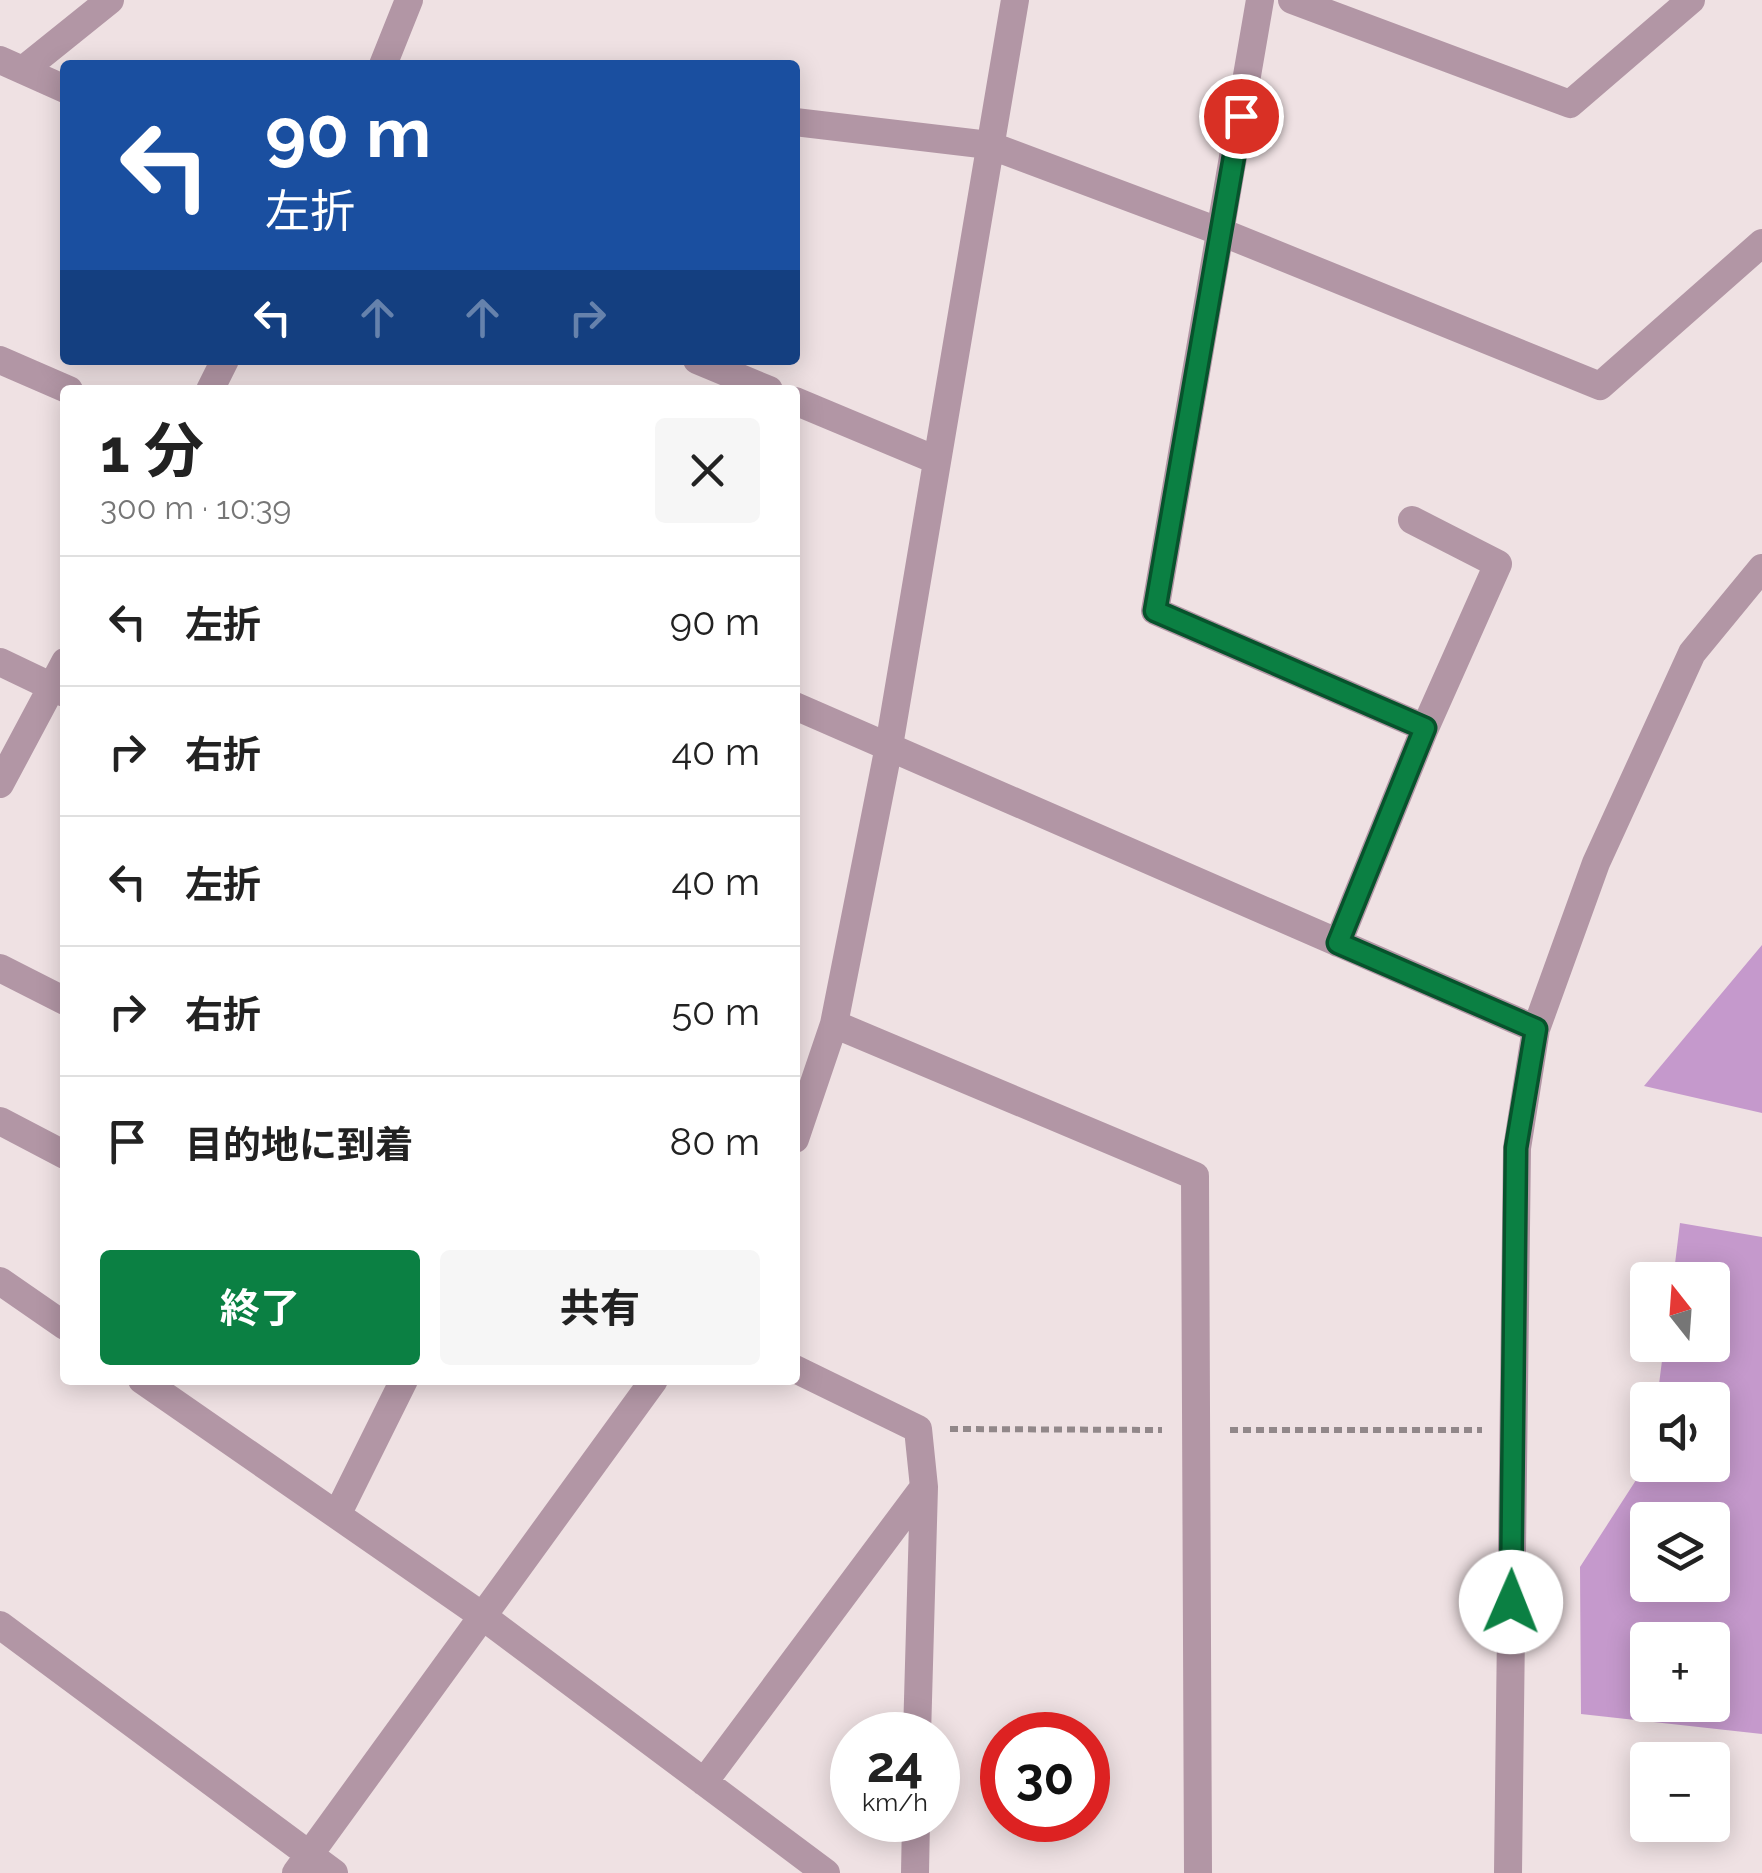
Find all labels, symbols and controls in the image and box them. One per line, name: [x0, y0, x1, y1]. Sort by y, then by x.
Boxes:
pin: [1199, 74, 1284, 159]
icon: arrive: [1214, 89, 1269, 144]
text: 90 m: [265, 91, 431, 173]
icon: left: [100, 100, 230, 230]
text: 左折: [265, 185, 355, 238]
icon: left: [245, 290, 300, 345]
icon: ahead: [350, 290, 405, 345]
icon: ahead: [455, 290, 510, 345]
icon: right: [560, 290, 615, 345]
text: 1 分: [100, 416, 204, 486]
button: close: [655, 418, 760, 523]
text: 300 m · 10:39: [100, 489, 291, 526]
icon: left: [100, 594, 155, 649]
text: 90 m: [670, 599, 760, 644]
text: 左折: [185, 602, 261, 647]
icon: right: [100, 724, 155, 779]
text: 40 m: [671, 729, 760, 774]
text: 右折: [185, 732, 261, 777]
icon: left: [100, 854, 155, 909]
text: 40 m: [671, 859, 760, 904]
text: 左折: [185, 862, 261, 907]
icon: right: [100, 984, 155, 1039]
text: 50 m: [671, 989, 760, 1034]
text: 右折: [185, 992, 261, 1037]
icon: arrive: [100, 1114, 155, 1169]
text: 80 m: [670, 1119, 760, 1164]
text: 目的地に到着: [185, 1122, 413, 1167]
button: 終了: [100, 1250, 420, 1365]
button: 共有: [440, 1250, 760, 1365]
north arrow: [1630, 1262, 1730, 1362]
map controls: [1630, 1262, 1730, 1842]
button: sound: [1630, 1382, 1730, 1482]
button: layers: [1630, 1502, 1730, 1602]
position arrow: [1459, 1550, 1563, 1654]
button: +: [1630, 1622, 1730, 1722]
speed limit sign: 30: [980, 1712, 1110, 1842]
text: 24: [867, 1735, 923, 1794]
button: −: [1630, 1742, 1730, 1842]
text: km/h: [862, 1787, 928, 1817]

